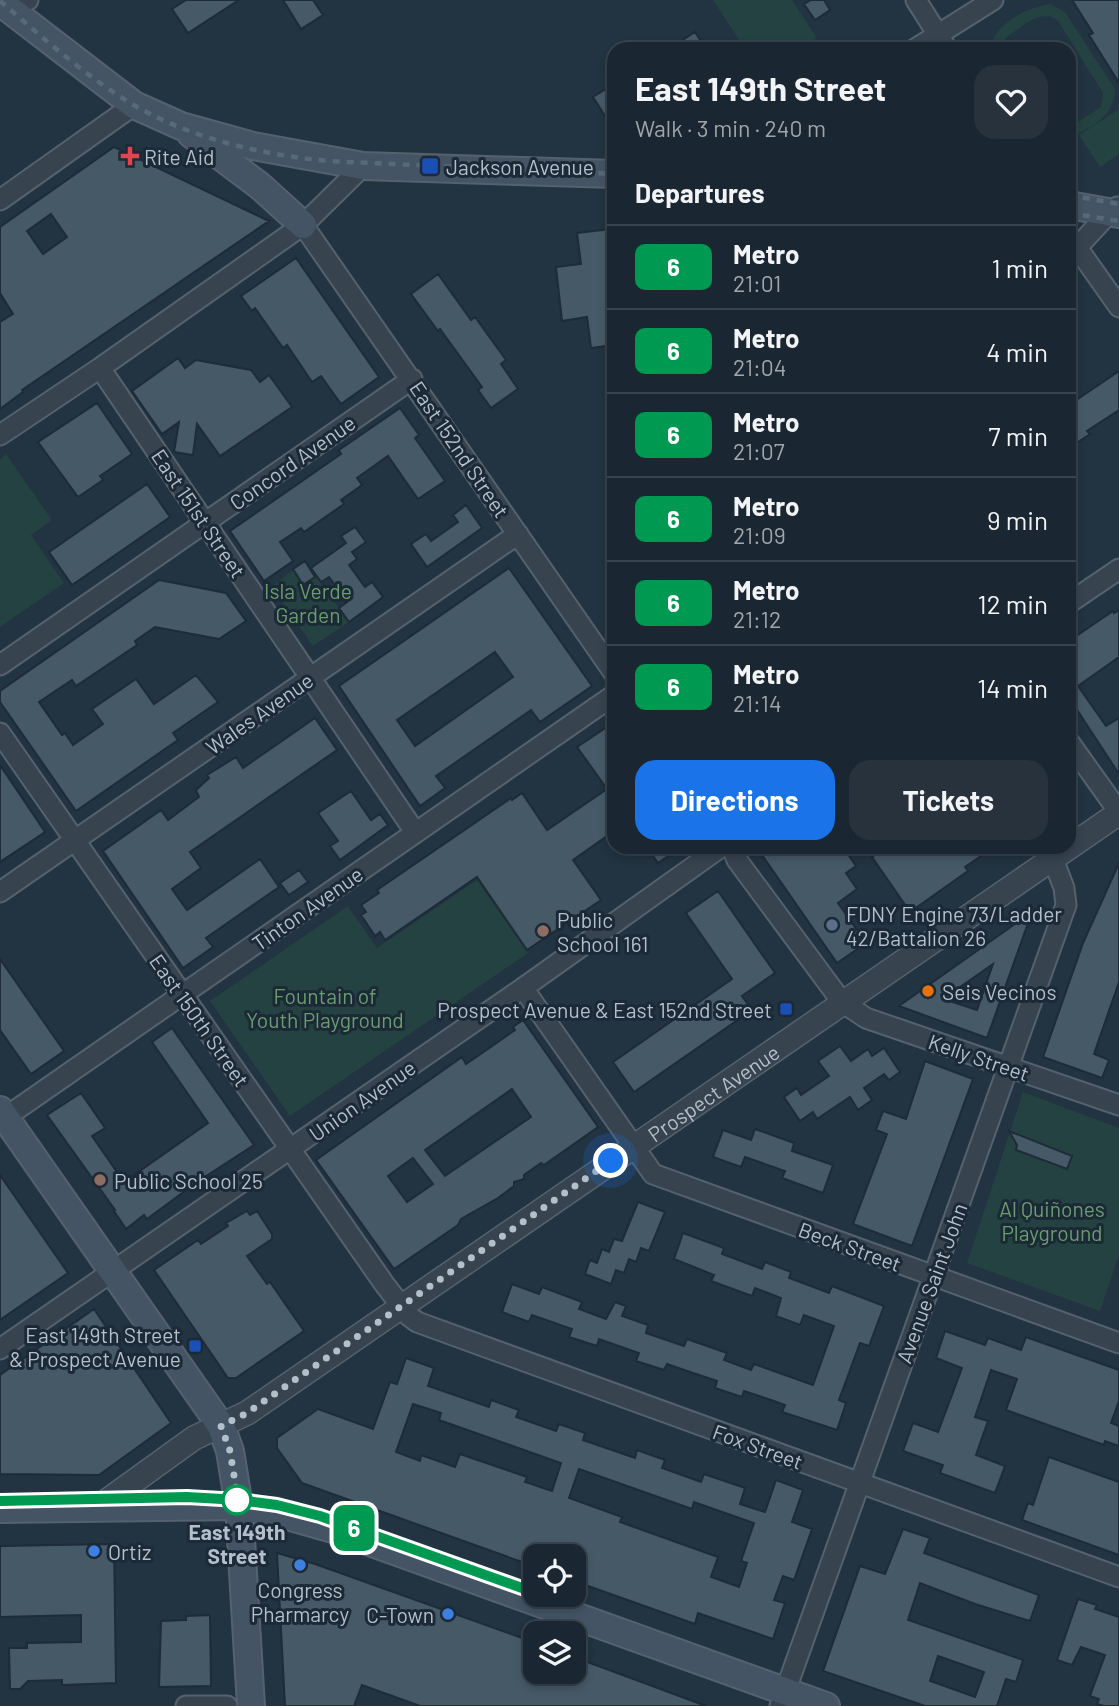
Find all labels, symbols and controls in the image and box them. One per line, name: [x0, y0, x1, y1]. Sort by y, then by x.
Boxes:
button: heart: [974, 65, 1048, 139]
text: East 149th Street: [635, 68, 886, 108]
text: Walk · 3 min · 240 m: [635, 114, 826, 142]
place label: Rite Aid: [144, 144, 215, 169]
marker: Rite Aid: [122, 148, 138, 164]
place label: Jackson Avenue: [446, 154, 594, 179]
marker: Jackson Avenue: [420, 156, 440, 176]
text: Departures: [635, 177, 765, 208]
text: Metro: [733, 238, 799, 269]
text: 6: [667, 252, 680, 281]
text: 1 min: [992, 252, 1048, 283]
text: 21:01: [733, 269, 781, 297]
text: Metro: [733, 322, 799, 353]
text: 6: [667, 336, 680, 365]
text: 4 min: [986, 336, 1048, 367]
text: 21:04: [733, 353, 787, 381]
street label: East 152nd Street: [405, 376, 515, 522]
text: Metro: [733, 406, 799, 437]
street label: Concord Avenue: [224, 409, 360, 515]
text: 6: [667, 420, 680, 449]
text: 7 min: [988, 420, 1048, 451]
text: 21:07: [733, 437, 785, 465]
street label: East 151st Street: [147, 444, 251, 582]
text: Metro: [733, 490, 799, 521]
text: 6: [667, 504, 680, 533]
text: 9 min: [987, 504, 1048, 535]
text: 21:09: [733, 521, 786, 549]
text: Metro: [733, 574, 799, 605]
park label: Isla Verde Garden: [264, 578, 352, 627]
text: 6: [667, 588, 680, 617]
text: 12 min: [978, 588, 1048, 619]
text: 21:12: [733, 605, 781, 633]
text: Metro: [733, 658, 799, 689]
street label: Wales Avenue: [201, 667, 317, 759]
text: 6: [667, 672, 680, 701]
text: 14 min: [977, 672, 1048, 703]
text: 21:14: [733, 689, 782, 717]
button: Directions: [635, 760, 835, 840]
button: Tickets: [849, 760, 1048, 840]
street label: Tinton Avenue: [247, 861, 367, 955]
place label: FDNY Engine 73/Ladder 42/Battalion 26: [846, 901, 1062, 950]
place label: Public School 161: [557, 907, 648, 956]
marker: FDNY Engine 73/Ladder 42/Battalion 26: [824, 917, 840, 933]
marker: Public School 161: [535, 923, 551, 939]
street label: East 150th Street: [145, 949, 255, 1091]
place label: Seis Vecinos: [942, 979, 1057, 1004]
park label: Fountain of Youth Playground: [246, 983, 404, 1032]
marker: Seis Vecinos: [920, 983, 936, 999]
place label: Prospect Avenue & East 152nd Street: [437, 997, 772, 1022]
marker: Prospect Avenue & East 152nd Street: [778, 1001, 794, 1017]
street label: Kelly Street: [925, 1028, 1033, 1086]
street label: Prospect Avenue: [643, 1038, 784, 1146]
street label: Union Avenue: [304, 1054, 420, 1146]
your location: [593, 1143, 628, 1178]
place label: Public School 25: [114, 1168, 263, 1193]
marker: Public School 25: [92, 1172, 108, 1188]
park label: Al Quiñones Playground: [999, 1196, 1105, 1245]
street label: Avenue Saint John: [890, 1200, 972, 1366]
street label: Beck Street: [795, 1216, 905, 1276]
place label: East 149th Street & Prospect Avenue: [9, 1322, 181, 1371]
marker: East 149th Street & Prospect Avenue: [187, 1338, 203, 1354]
street label: Fox Street: [710, 1418, 806, 1474]
marker: East 149th Street: [222, 1485, 252, 1515]
line badge: 6: [331, 1505, 377, 1551]
text: 6: [348, 1513, 360, 1542]
place label: East 149th Street: [189, 1519, 285, 1568]
place label: Ortiz: [108, 1539, 151, 1564]
marker: Ortiz: [86, 1543, 102, 1559]
map controls: [523, 1544, 586, 1684]
button: locate: [523, 1544, 586, 1607]
marker: Congress Pharmarcy: [292, 1557, 308, 1573]
place label: Congress Pharmarcy: [251, 1577, 349, 1626]
place label: C-Town: [366, 1602, 434, 1627]
marker: C-Town: [440, 1606, 456, 1622]
button: layers: [523, 1621, 586, 1684]

